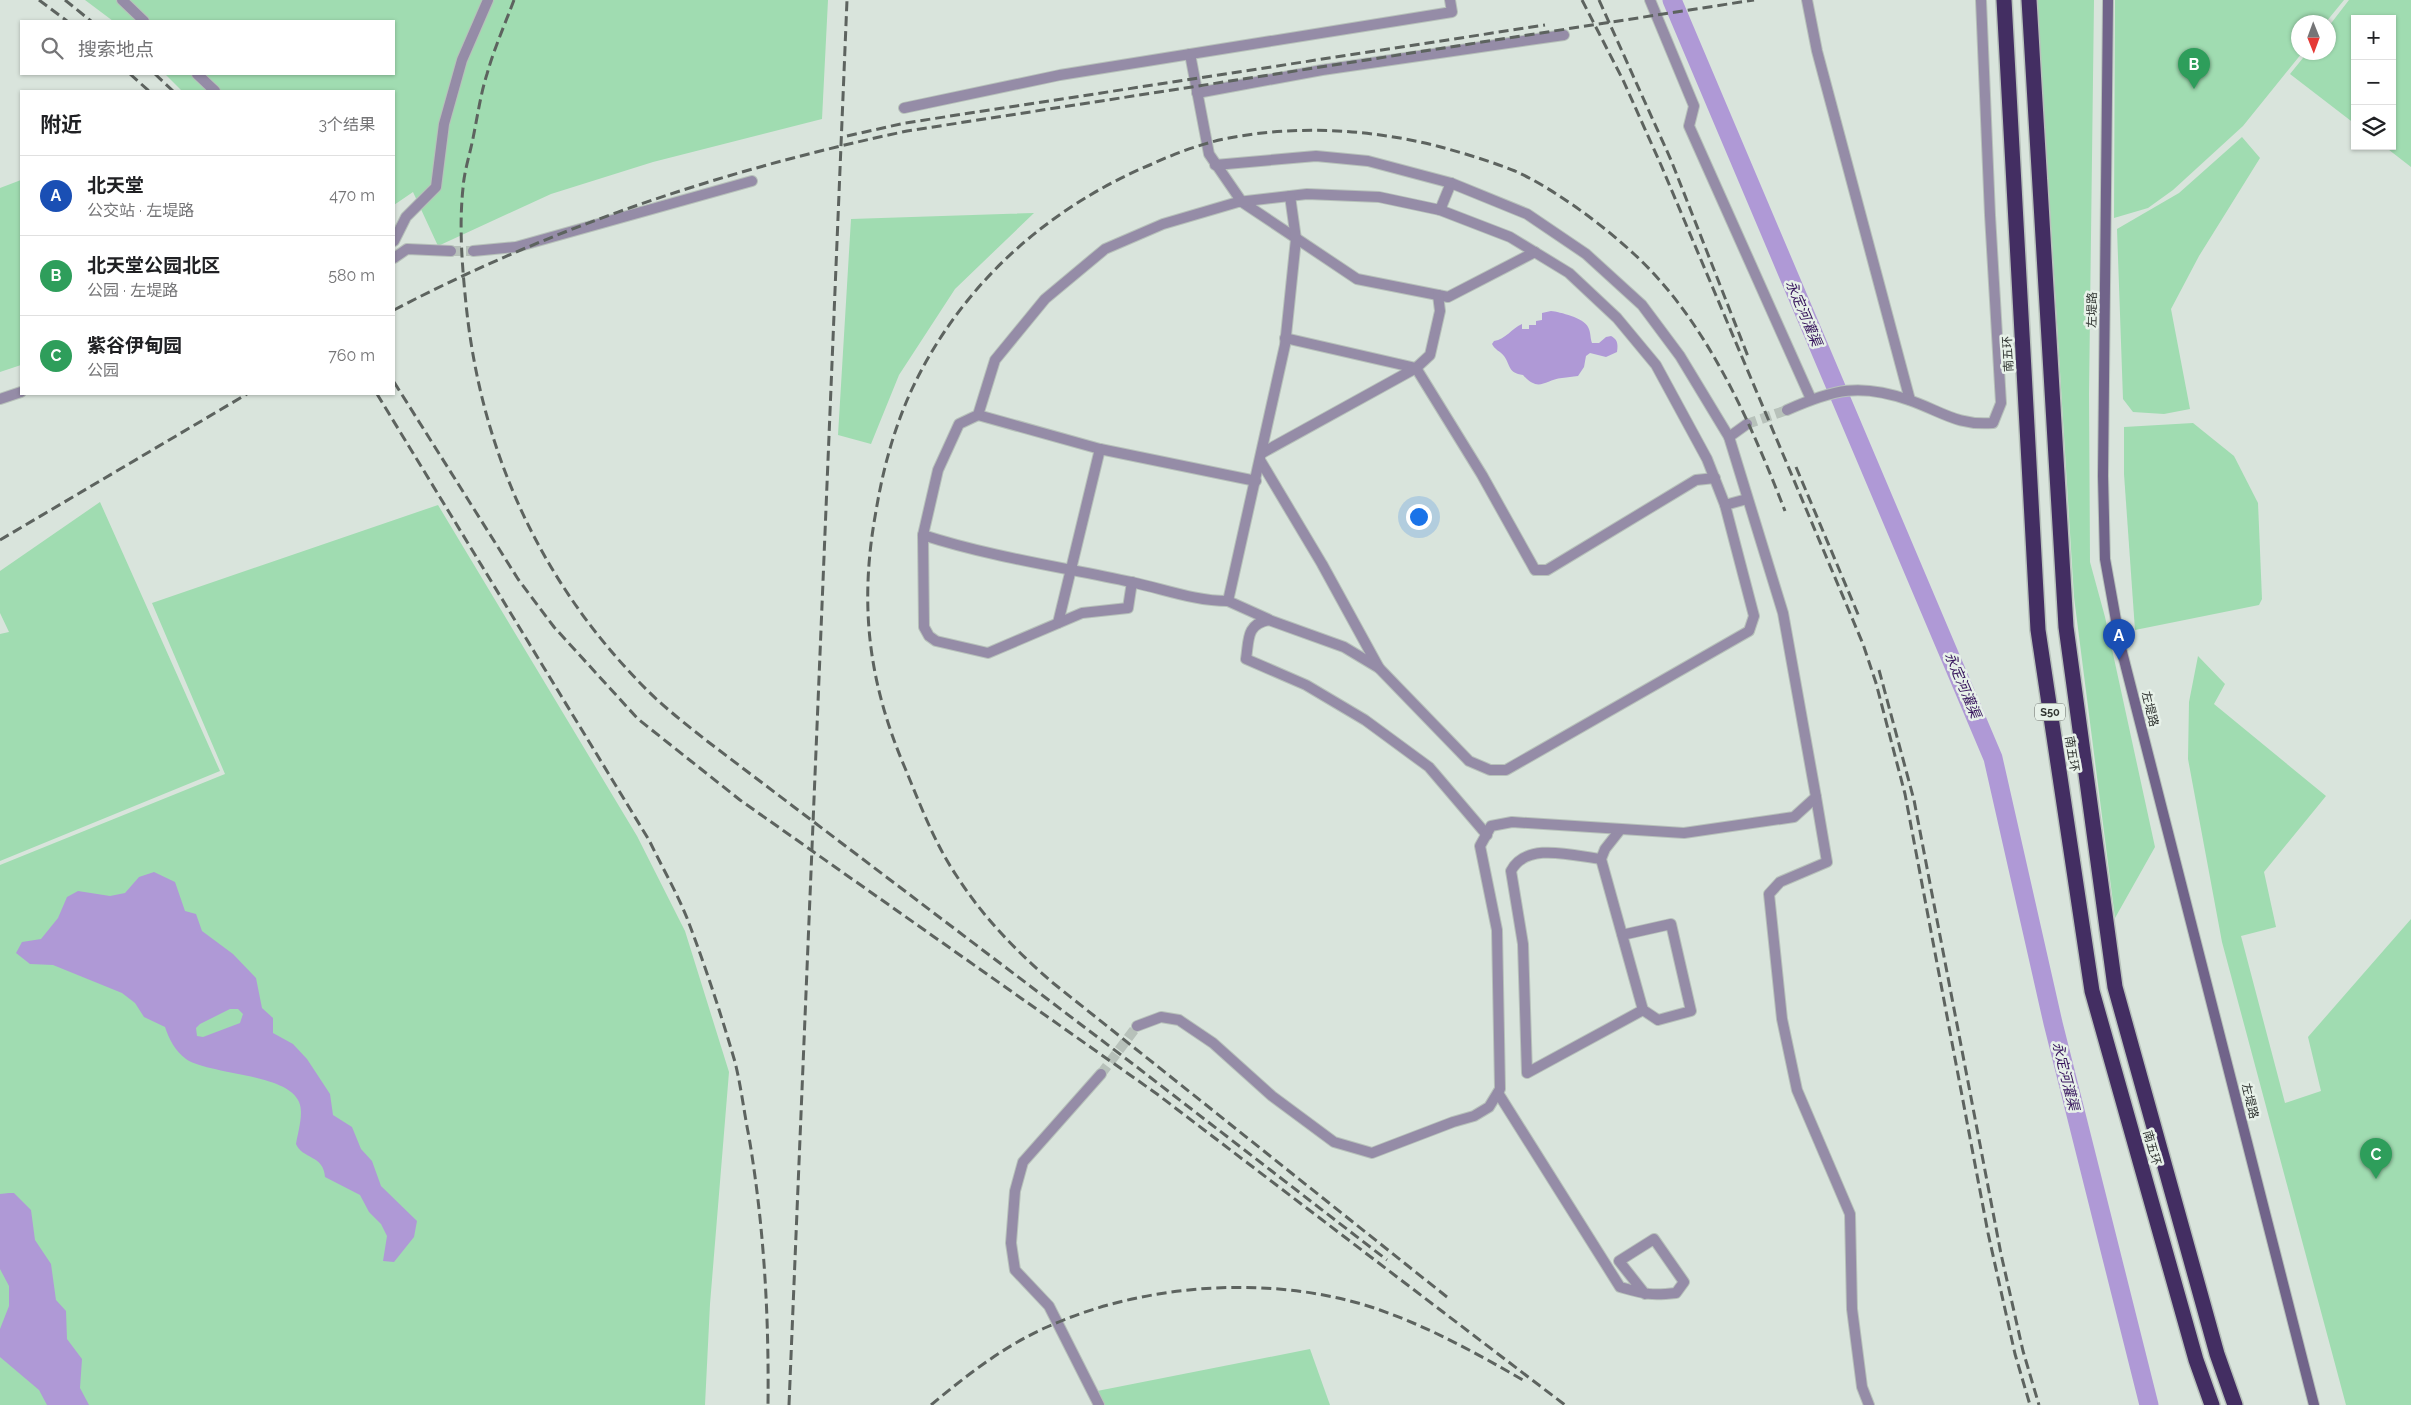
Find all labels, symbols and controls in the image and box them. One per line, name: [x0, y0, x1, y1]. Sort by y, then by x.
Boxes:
north arrow: [2291, 15, 2336, 60]
map controls: [2351, 15, 2396, 150]
button: +: [2351, 15, 2396, 60]
search box: [20, 20, 395, 75]
icon: search: [38, 34, 66, 62]
text: 搜索地点: [78, 38, 154, 60]
pin: B: [2178, 48, 2210, 89]
button: −: [2351, 60, 2396, 105]
button: layers: [2351, 105, 2396, 150]
text: 附近: [40, 112, 82, 137]
text: 3个结果: [318, 115, 375, 134]
text: 北天堂: [87, 174, 144, 196]
text: A: [51, 186, 61, 205]
text: 470 m: [329, 186, 375, 205]
text: 公交站 · 左堤路: [87, 201, 194, 220]
text: 北天堂公园北区: [87, 254, 220, 276]
text: B: [51, 266, 61, 285]
text: 580 m: [328, 266, 375, 285]
water label: 永定河灌渠: [1783, 278, 1826, 350]
text: 公园 · 左堤路: [87, 281, 178, 300]
street label: 左堤路: [2085, 292, 2099, 328]
text: 紫谷伊甸园: [87, 334, 182, 356]
street label: 南五环: [2000, 336, 2016, 372]
text: C: [51, 346, 61, 365]
text: 760 m: [328, 346, 375, 365]
text: 公园: [87, 361, 119, 380]
your location: [1406, 504, 1432, 530]
pin: A: [2103, 619, 2135, 660]
water label: 永定河灌渠: [1942, 650, 1985, 722]
street label: 左堤路: [2139, 690, 2161, 728]
road number: S50: [2035, 704, 2065, 720]
street label: 南五环: [2062, 735, 2082, 773]
water label: 永定河灌渠: [2050, 1040, 2083, 1114]
street label: 左堤路: [2239, 1082, 2261, 1120]
street label: 南五环: [2140, 1129, 2164, 1167]
pin: C: [2360, 1138, 2392, 1179]

